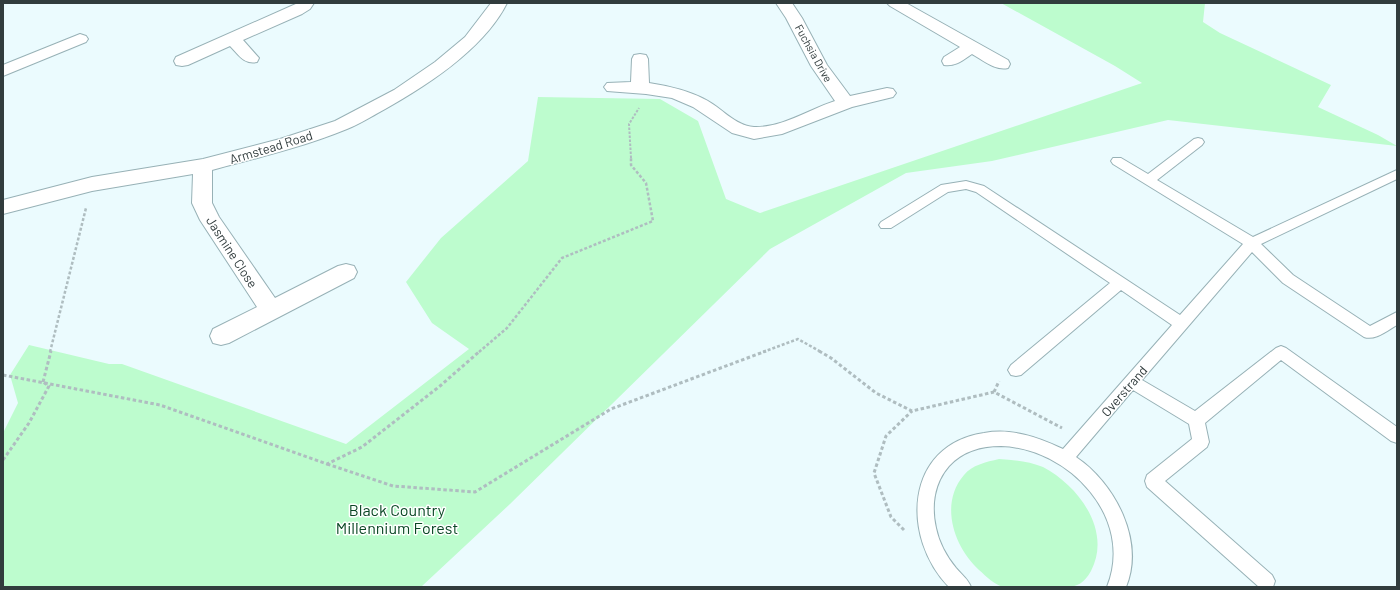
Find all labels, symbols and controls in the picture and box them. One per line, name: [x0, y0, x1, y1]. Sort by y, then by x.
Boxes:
street label: Fuchsia Drive: [793, 22, 835, 84]
street label: Armstead Road: [227, 127, 315, 167]
street label: Jasmine Close: [203, 213, 261, 291]
street label: Overstrand: [1098, 362, 1150, 420]
park label: Black Country Millennium Forest: [336, 500, 458, 537]

